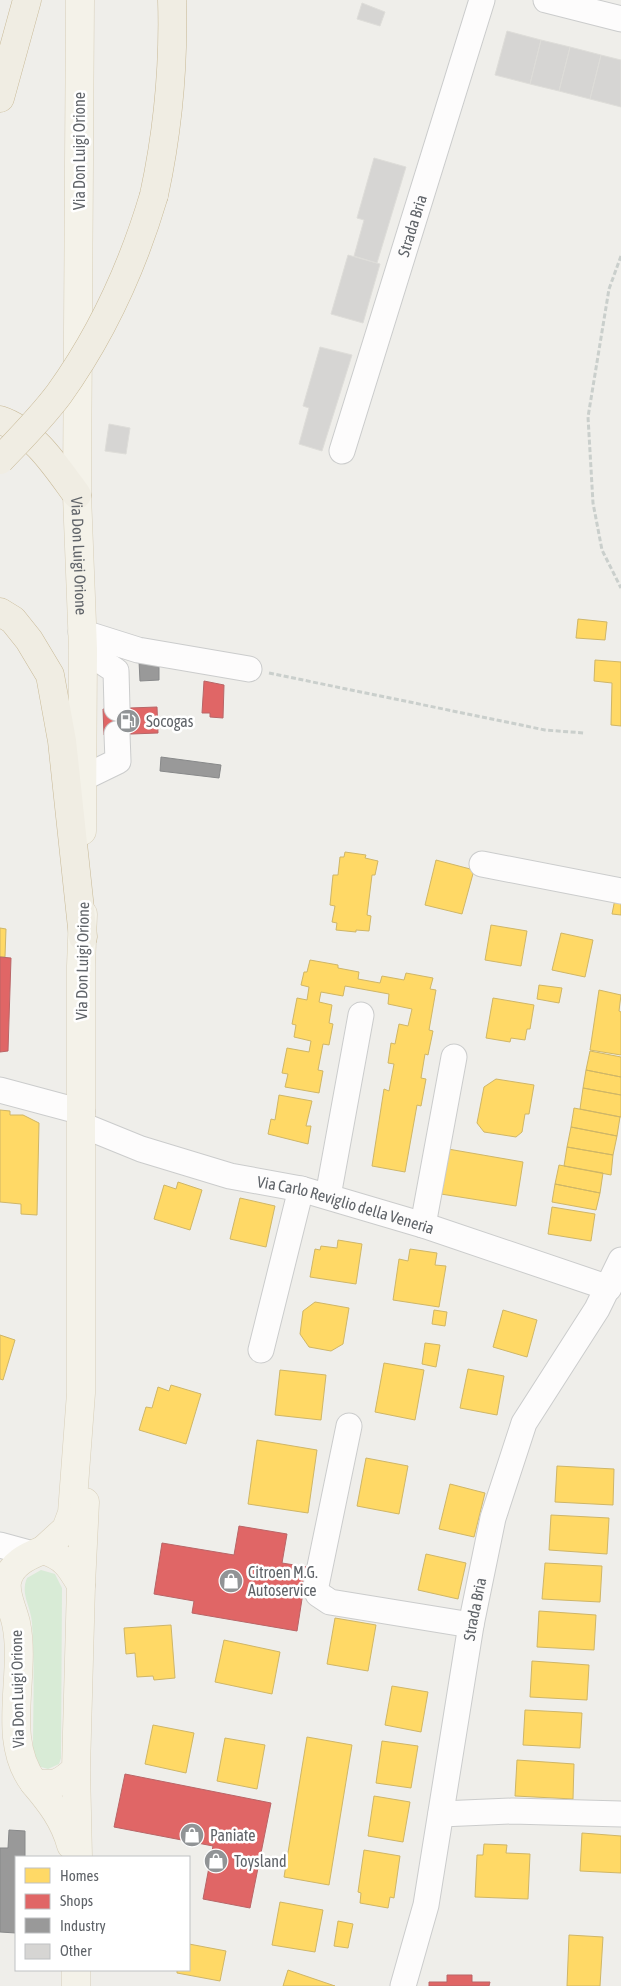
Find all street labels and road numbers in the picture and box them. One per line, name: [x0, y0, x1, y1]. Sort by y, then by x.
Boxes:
street label: Via Don Luigi Orione: [70, 92, 89, 210]
street label: Strada Bria: [394, 192, 430, 259]
street label: Via Don Luigi Orione: [68, 496, 91, 615]
street label: Via Don Luigi Orione: [72, 902, 93, 1020]
street label: Via Carlo Reviglio della Veneria: [256, 1172, 437, 1237]
street label: Strada Bria: [460, 1576, 490, 1642]
street label: Via Don Luigi Orione: [7, 1630, 28, 1748]

